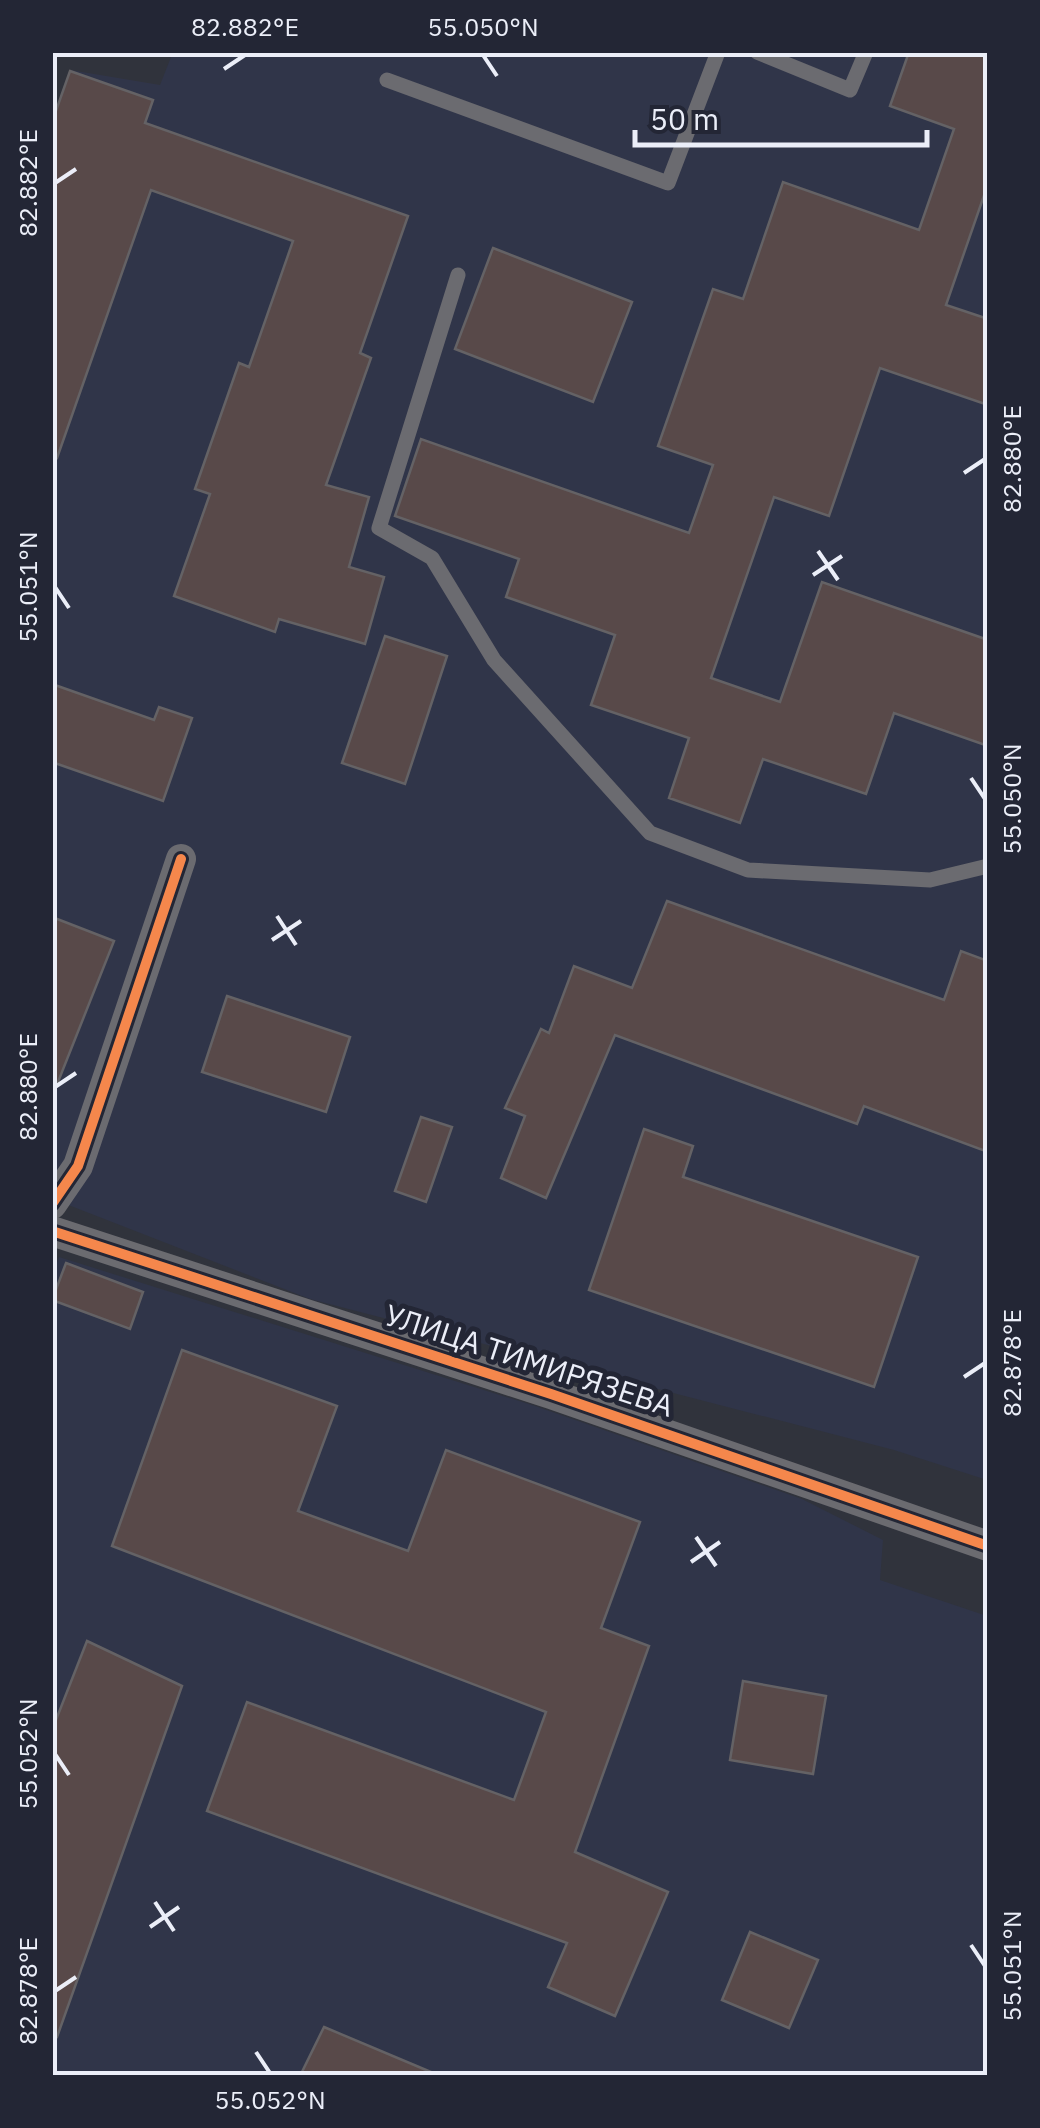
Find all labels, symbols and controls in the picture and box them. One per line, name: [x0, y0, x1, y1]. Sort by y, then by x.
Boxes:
text: 82.882°E: [191, 10, 299, 43]
text: 55.050°N: [427, 10, 539, 43]
scale bar: [635, 85, 928, 147]
text: 50 m: [650, 99, 719, 138]
text: 82.882°E: [11, 129, 44, 237]
text: 82.880°E: [995, 405, 1028, 513]
text: 55.051°N: [11, 531, 44, 643]
text: 55.050°N: [995, 743, 1028, 855]
text: 82.880°E: [11, 1033, 44, 1141]
street label: УЛИЦА ТИМИРЯЗЕВА: [380, 1294, 679, 1425]
text: 82.878°E: [995, 1309, 1028, 1417]
text: 55.052°N: [11, 1698, 44, 1810]
text: 55.051°N: [995, 1910, 1028, 2022]
text: 82.878°E: [11, 1937, 44, 2045]
text: 55.052°N: [214, 2083, 326, 2116]

